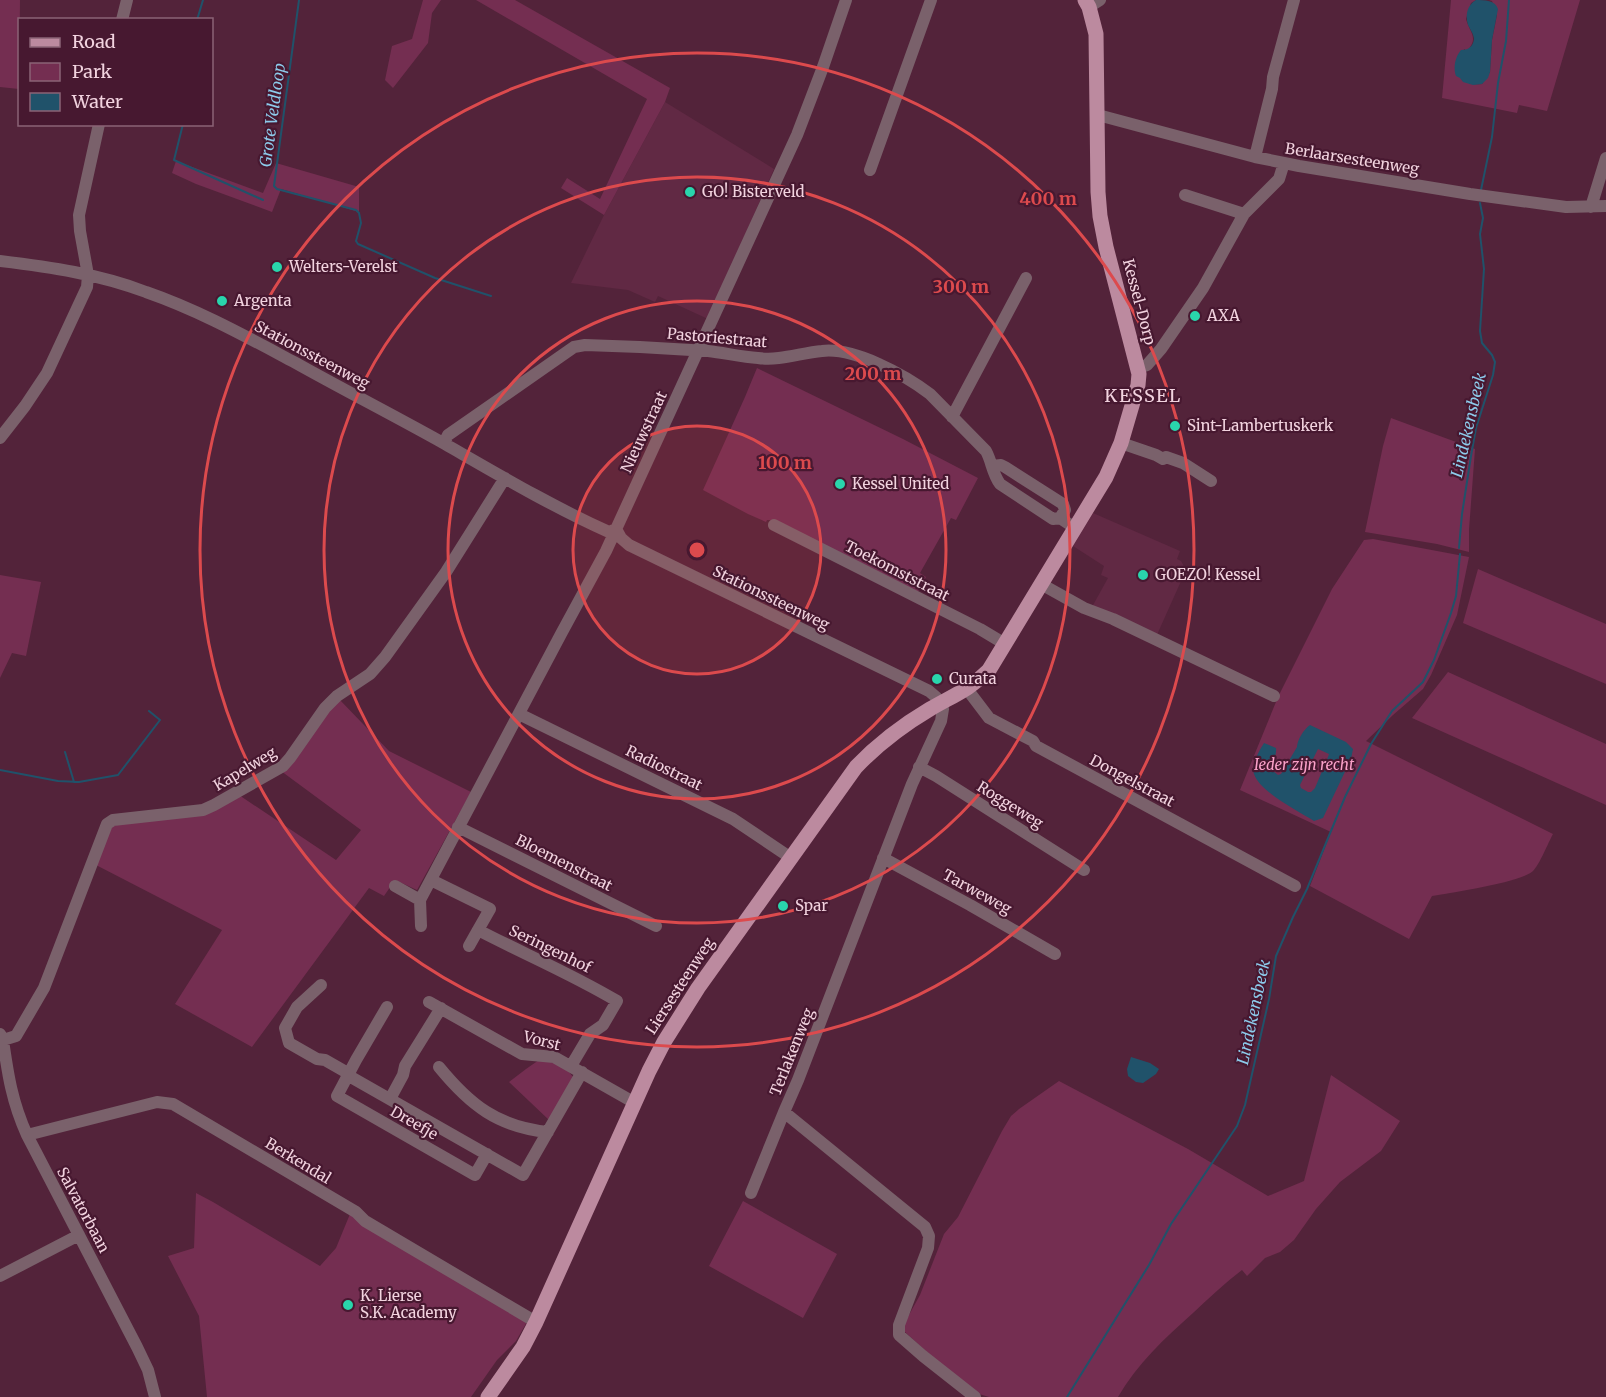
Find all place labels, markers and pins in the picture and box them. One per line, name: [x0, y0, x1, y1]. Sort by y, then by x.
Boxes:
place label: GO! Bisterveld: [702, 182, 805, 201]
marker: GO! Bisterveld: [683, 185, 697, 199]
place label: Welters-Verelst: [288, 257, 398, 276]
marker: Welters-Verelst: [270, 260, 284, 274]
place label: Argenta: [233, 291, 292, 310]
marker: Argenta: [215, 294, 229, 308]
place label: AXA: [1206, 306, 1240, 325]
marker: AXA: [1188, 309, 1202, 323]
place label: Sint-Lambertuskerk: [1187, 416, 1334, 435]
marker: Sint-Lambertuskerk: [1168, 419, 1182, 433]
place label: Kessel United: [852, 474, 949, 493]
marker: Kessel United: [833, 477, 847, 491]
centre of rings: [687, 540, 707, 560]
place label: GOEZO! Kessel: [1155, 565, 1261, 584]
marker: GOEZO! Kessel: [1136, 568, 1150, 582]
place label: Curata: [949, 669, 996, 688]
marker: Curata: [930, 672, 944, 686]
place label: Spar: [795, 896, 828, 915]
marker: Spar: [776, 899, 790, 913]
place label: K. Lierse S.K. Academy: [360, 1286, 457, 1322]
marker: K. Lierse S.K. Academy: [341, 1298, 355, 1312]

